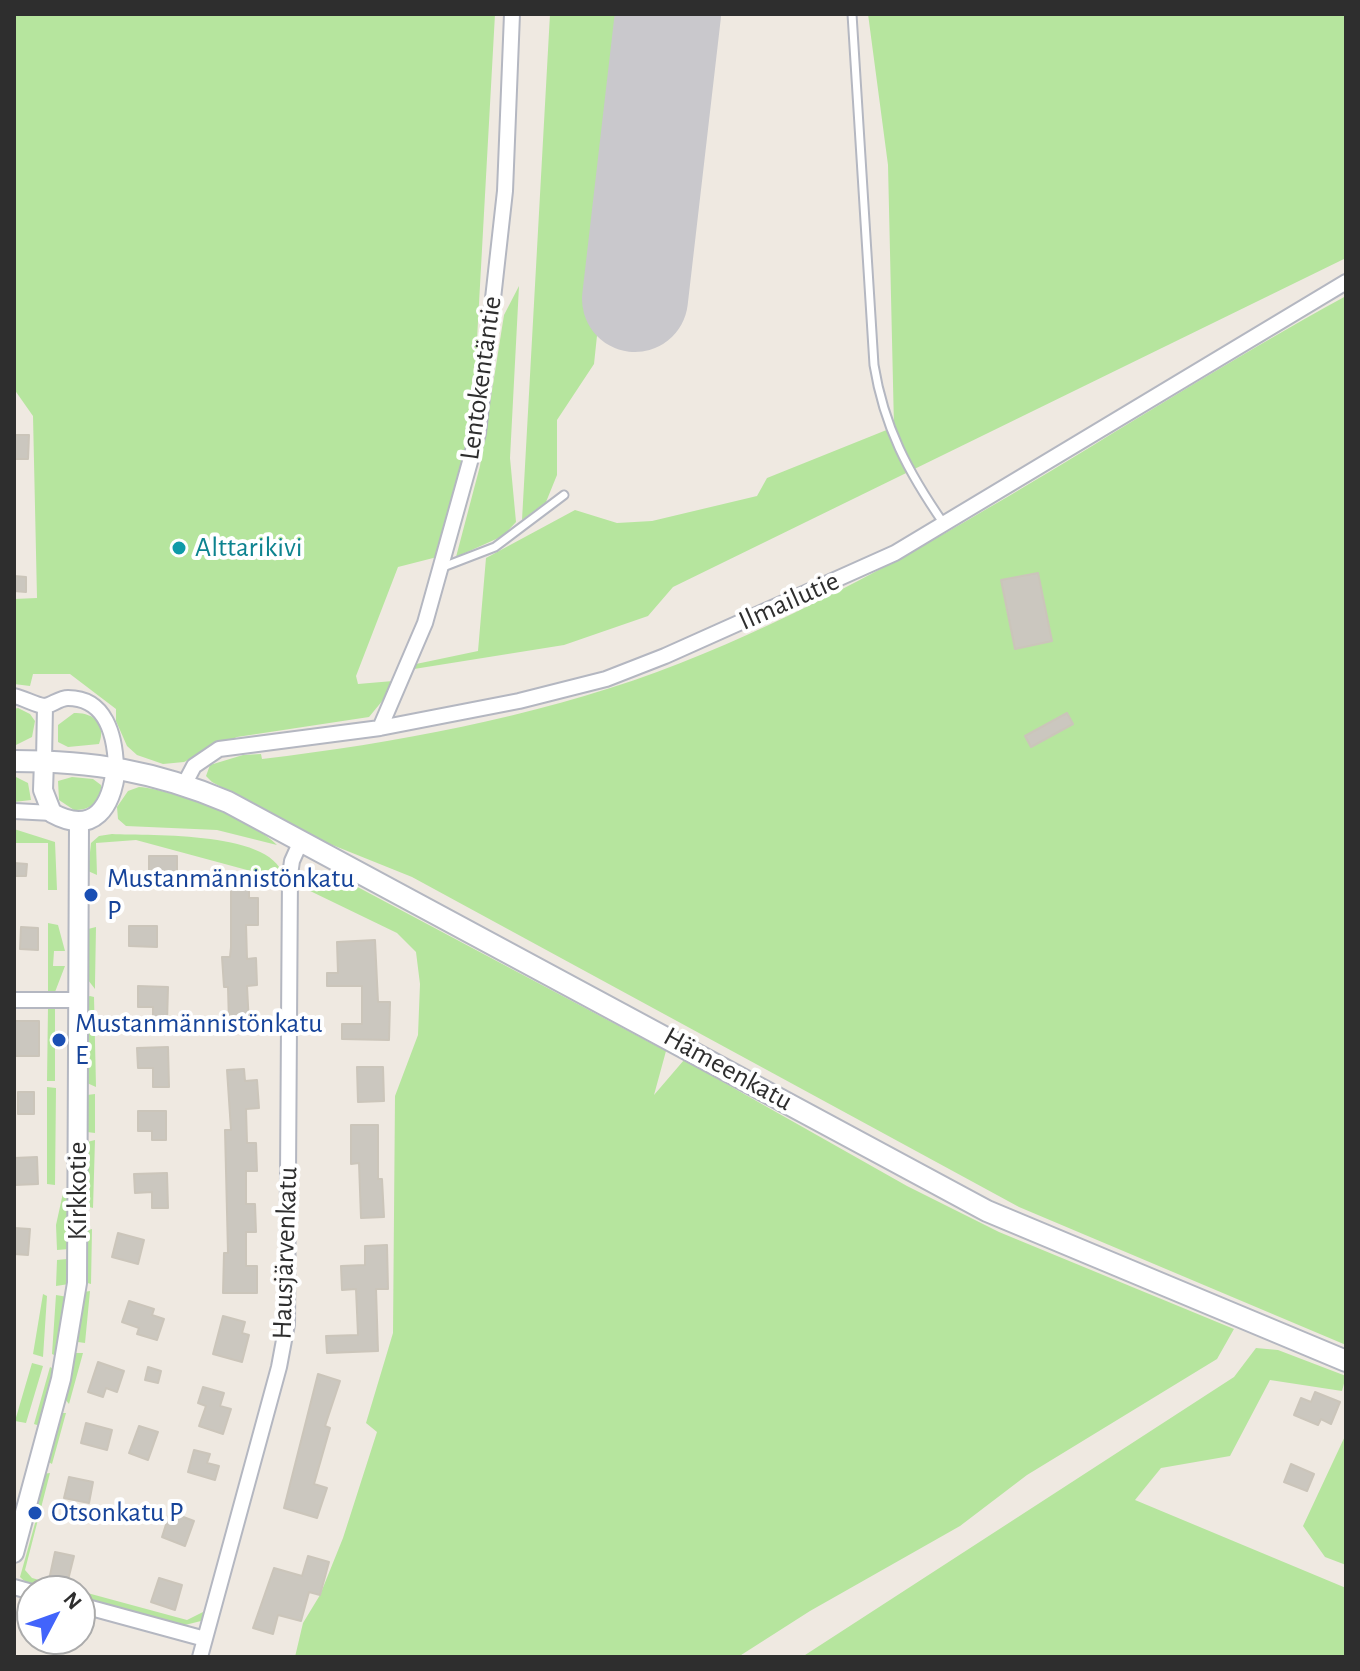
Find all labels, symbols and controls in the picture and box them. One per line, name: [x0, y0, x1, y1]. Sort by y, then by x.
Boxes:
street label: Lentokentäntie: [453, 294, 509, 462]
place label: Alttarikivi: [195, 531, 303, 565]
marker: Alttarikivi: [170, 539, 188, 557]
street label: Ilmailutie: [734, 564, 844, 638]
place label: Mustanmännistönkatu P: [107, 862, 355, 928]
marker: Mustanmännistönkatu P: [82, 886, 100, 904]
place label: Mustanmännistönkatu E: [75, 1007, 323, 1073]
street label: Hämeenkatu: [658, 1020, 798, 1118]
marker: Mustanmännistönkatu E: [50, 1031, 68, 1049]
street label: Kirkkotie: [61, 1142, 95, 1240]
street label: Hausjärvenkatu: [265, 1166, 305, 1340]
place label: Otsonkatu P: [51, 1496, 184, 1530]
marker: Otsonkatu P: [26, 1504, 44, 1522]
north arrow: [16, 1575, 96, 1655]
text: N: [59, 1588, 86, 1614]

